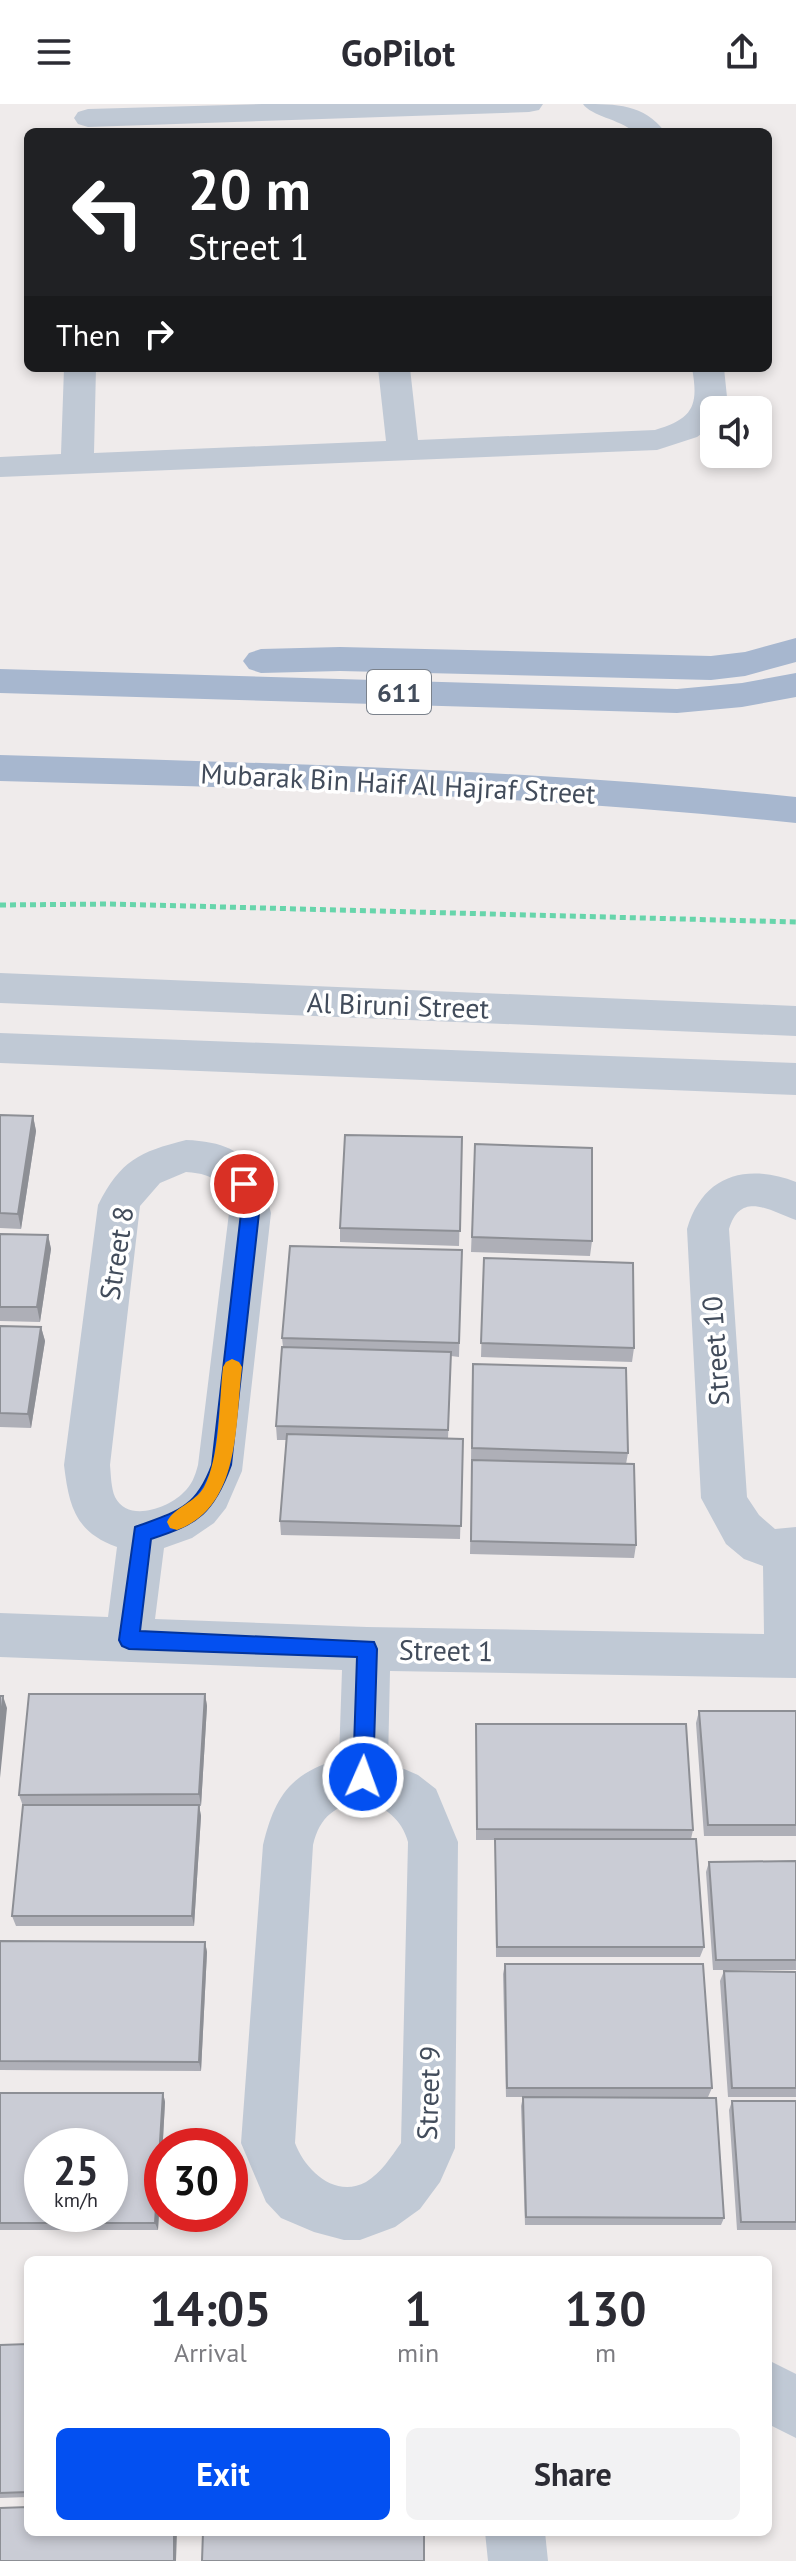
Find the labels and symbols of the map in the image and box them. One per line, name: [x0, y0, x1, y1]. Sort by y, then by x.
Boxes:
road number: 611: [367, 670, 431, 714]
street label: Mubarak Bin Haif Al Hajraf Street: [199, 754, 597, 812]
street label: Al Biruni Street: [306, 983, 490, 1027]
pin: [210, 1150, 278, 1218]
street label: Street 8: [90, 1204, 142, 1302]
street label: Street 10: [693, 1295, 737, 1407]
street label: Street 1: [399, 1631, 493, 1669]
position arrow: [321, 1735, 405, 1819]
street label: Street 9: [408, 2045, 448, 2141]
speed limit sign: 30: [144, 2128, 248, 2232]

